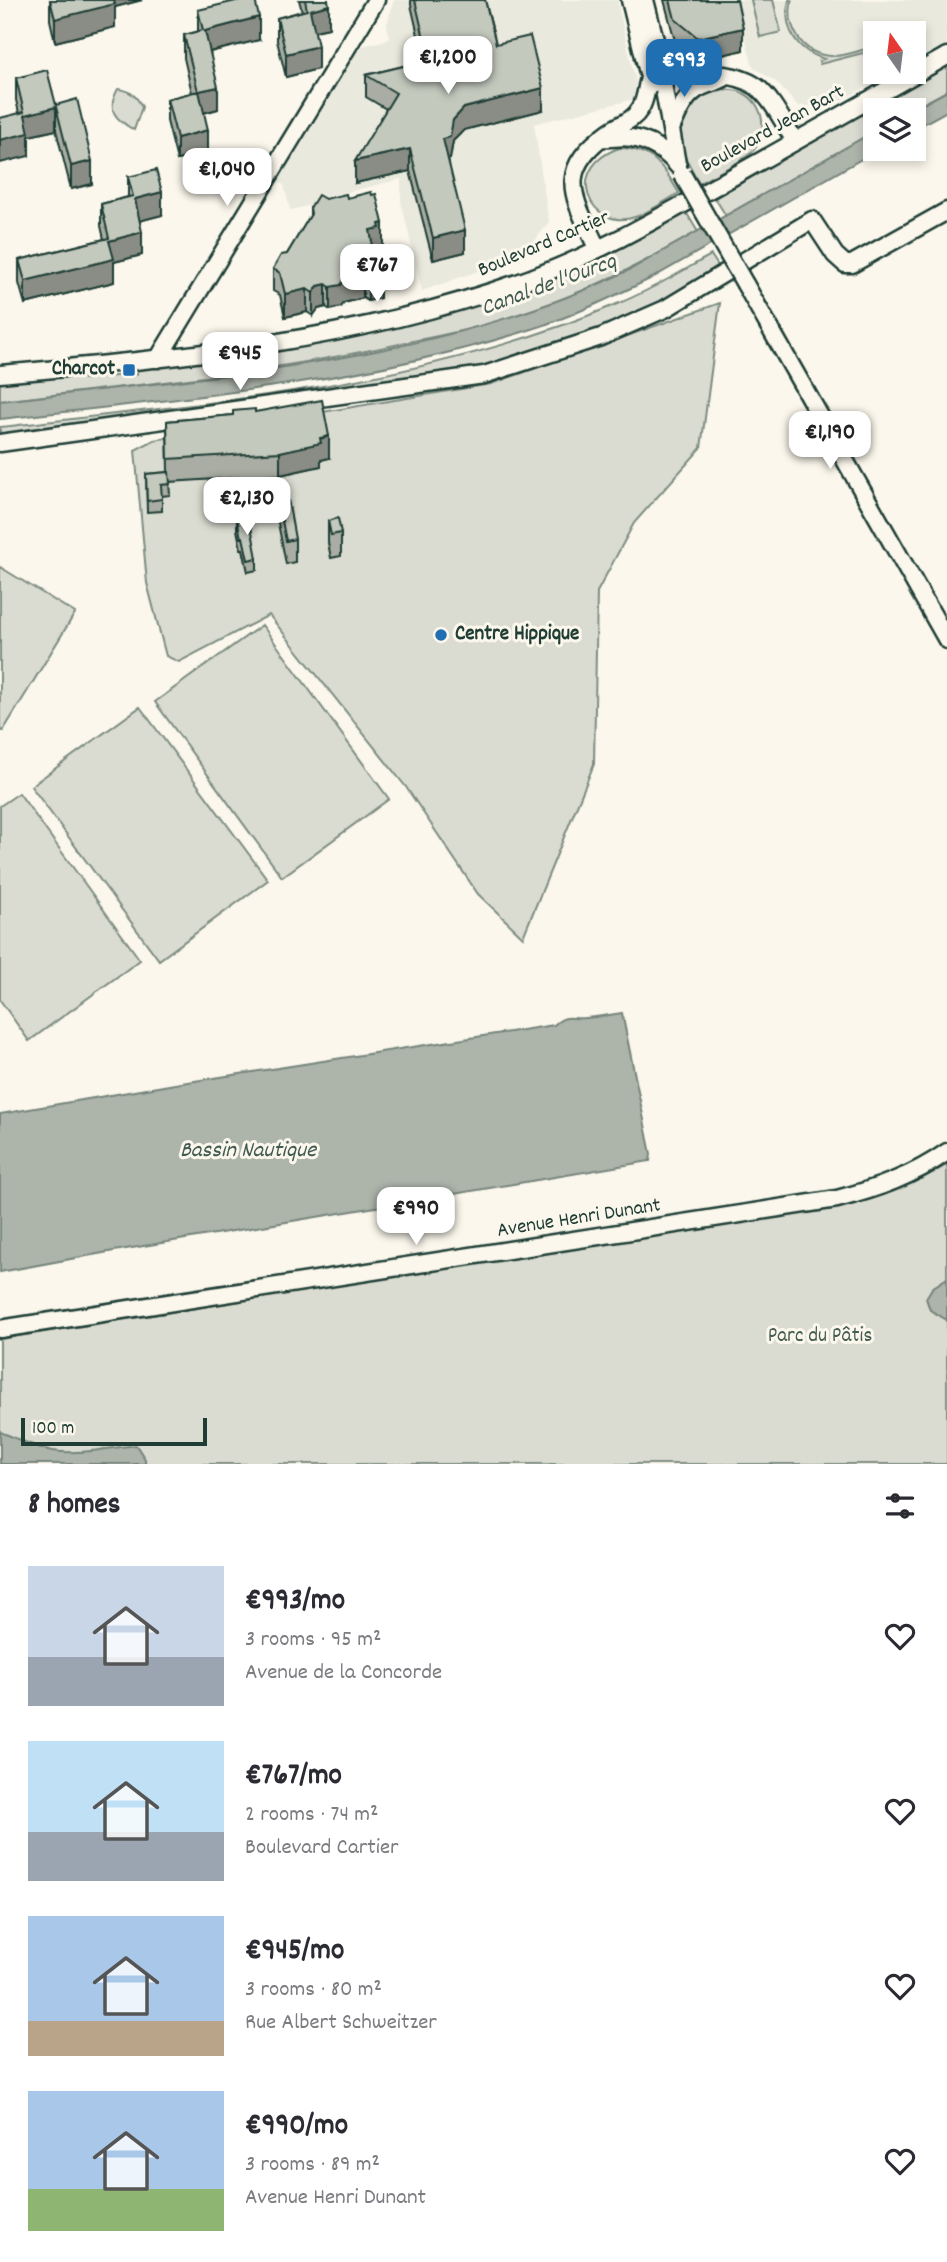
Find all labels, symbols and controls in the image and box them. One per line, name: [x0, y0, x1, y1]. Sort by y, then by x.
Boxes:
north arrow: [863, 21, 926, 84]
map controls: [863, 21, 926, 161]
pin: €1,200: [391, 36, 505, 96]
pin: €993: [643, 40, 725, 99]
text: €1,200: [419, 42, 477, 75]
text: €993: [662, 45, 706, 78]
street label: Boulevard Jean Bart: [696, 78, 851, 182]
button: layers: [863, 98, 926, 161]
pin: €1,040: [170, 148, 284, 208]
text: €1,040: [199, 154, 255, 187]
street label: Boulevard Cartier: [474, 204, 615, 286]
pin: €767: [336, 244, 418, 304]
water label: Canal de l'Ourcq: [477, 246, 622, 326]
text: €767: [356, 250, 398, 283]
pin: €945: [199, 332, 281, 392]
text: €945: [218, 338, 262, 371]
place label: Charcot: [52, 355, 115, 385]
marker: Charcot: [121, 362, 137, 378]
pin: €1,190: [773, 412, 887, 471]
text: €1,190: [805, 417, 855, 450]
pin: €2,130: [190, 477, 304, 537]
text: €2,130: [219, 483, 275, 516]
place label: Centre Hippique: [455, 620, 579, 650]
marker: Centre Hippique: [433, 627, 449, 643]
water label: Bassin Nautique: [180, 1135, 318, 1168]
pin: €990: [375, 1188, 457, 1247]
street label: Avenue Henri Dunant: [495, 1191, 663, 1247]
text: €990: [393, 1193, 439, 1226]
park label: Parc du Pâtis: [768, 1322, 872, 1352]
scale bar: [21, 1415, 206, 1447]
text: 100 m: [32, 1416, 74, 1443]
text: 8 homes: [28, 1485, 120, 1528]
icon: filters: [881, 1487, 919, 1525]
text: €993/mo: [245, 1581, 345, 1624]
icon: home: [84, 1594, 168, 1678]
icon: heart: [881, 1617, 919, 1655]
text: 3 rooms · 95 m²: [245, 1624, 381, 1657]
text: Avenue de la Concorde: [245, 1657, 442, 1690]
text: €767/mo: [245, 1756, 342, 1799]
icon: home: [84, 1769, 168, 1853]
icon: heart: [881, 1792, 919, 1830]
text: 2 rooms · 74 m²: [245, 1799, 378, 1832]
text: Boulevard Cartier: [245, 1832, 399, 1865]
text: €945/mo: [245, 1931, 344, 1974]
icon: home: [84, 1944, 168, 2028]
icon: heart: [881, 1967, 919, 2005]
text: 3 rooms · 80 m²: [245, 1974, 382, 2007]
text: Rue Albert Schweitzer: [245, 2007, 437, 2040]
text: €990/mo: [245, 2106, 348, 2149]
icon: home: [84, 2119, 168, 2203]
icon: heart: [881, 2142, 919, 2180]
text: 3 rooms · 89 m²: [245, 2149, 380, 2182]
text: Avenue Henri Dunant: [245, 2182, 426, 2215]

